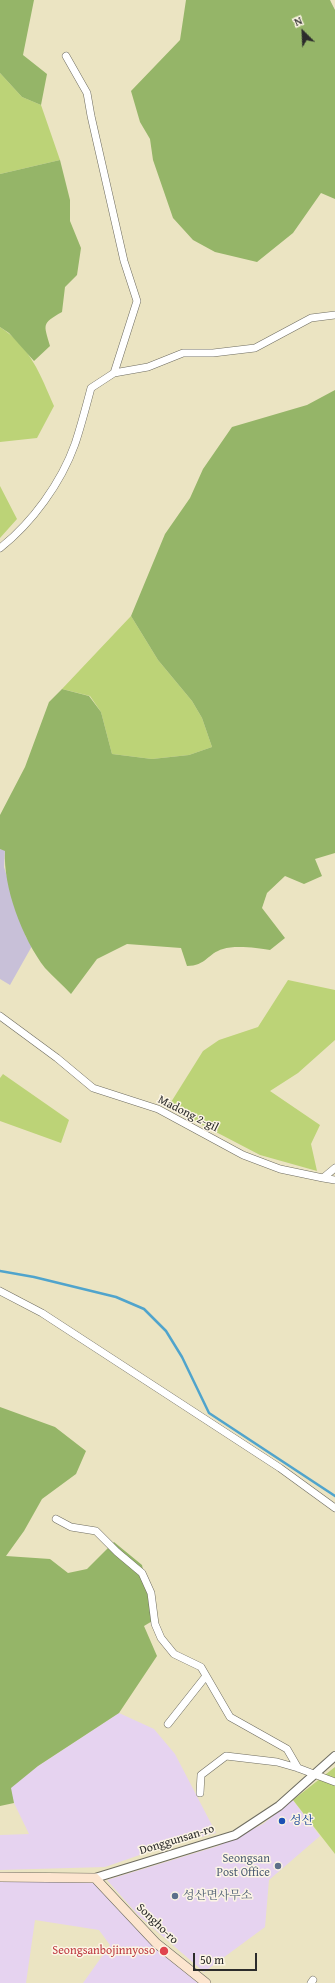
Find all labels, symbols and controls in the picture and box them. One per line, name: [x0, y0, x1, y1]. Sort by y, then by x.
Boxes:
north arrow: [283, 12, 323, 52]
text: N: [291, 12, 305, 30]
street label: Madong 2-gil: [155, 1093, 221, 1135]
place label: 성산: [290, 1814, 313, 1828]
marker: 성산: [277, 1816, 287, 1826]
street label: Donggunsan-ro: [138, 1822, 216, 1858]
place label: Seongsan Post Office: [216, 1852, 270, 1880]
marker: Seongsan Post Office: [273, 1861, 283, 1871]
place label: 성산면사무소: [183, 1889, 253, 1903]
marker: 성산면사무소: [170, 1891, 180, 1901]
street label: Songho-ro: [133, 1901, 181, 1947]
place label: Seongsanbojinnyoso: [52, 1944, 155, 1958]
marker: Seongsanbojinnyoso: [158, 1945, 170, 1957]
scale bar: [195, 1945, 259, 1971]
text: 50 m: [200, 1951, 224, 1968]

